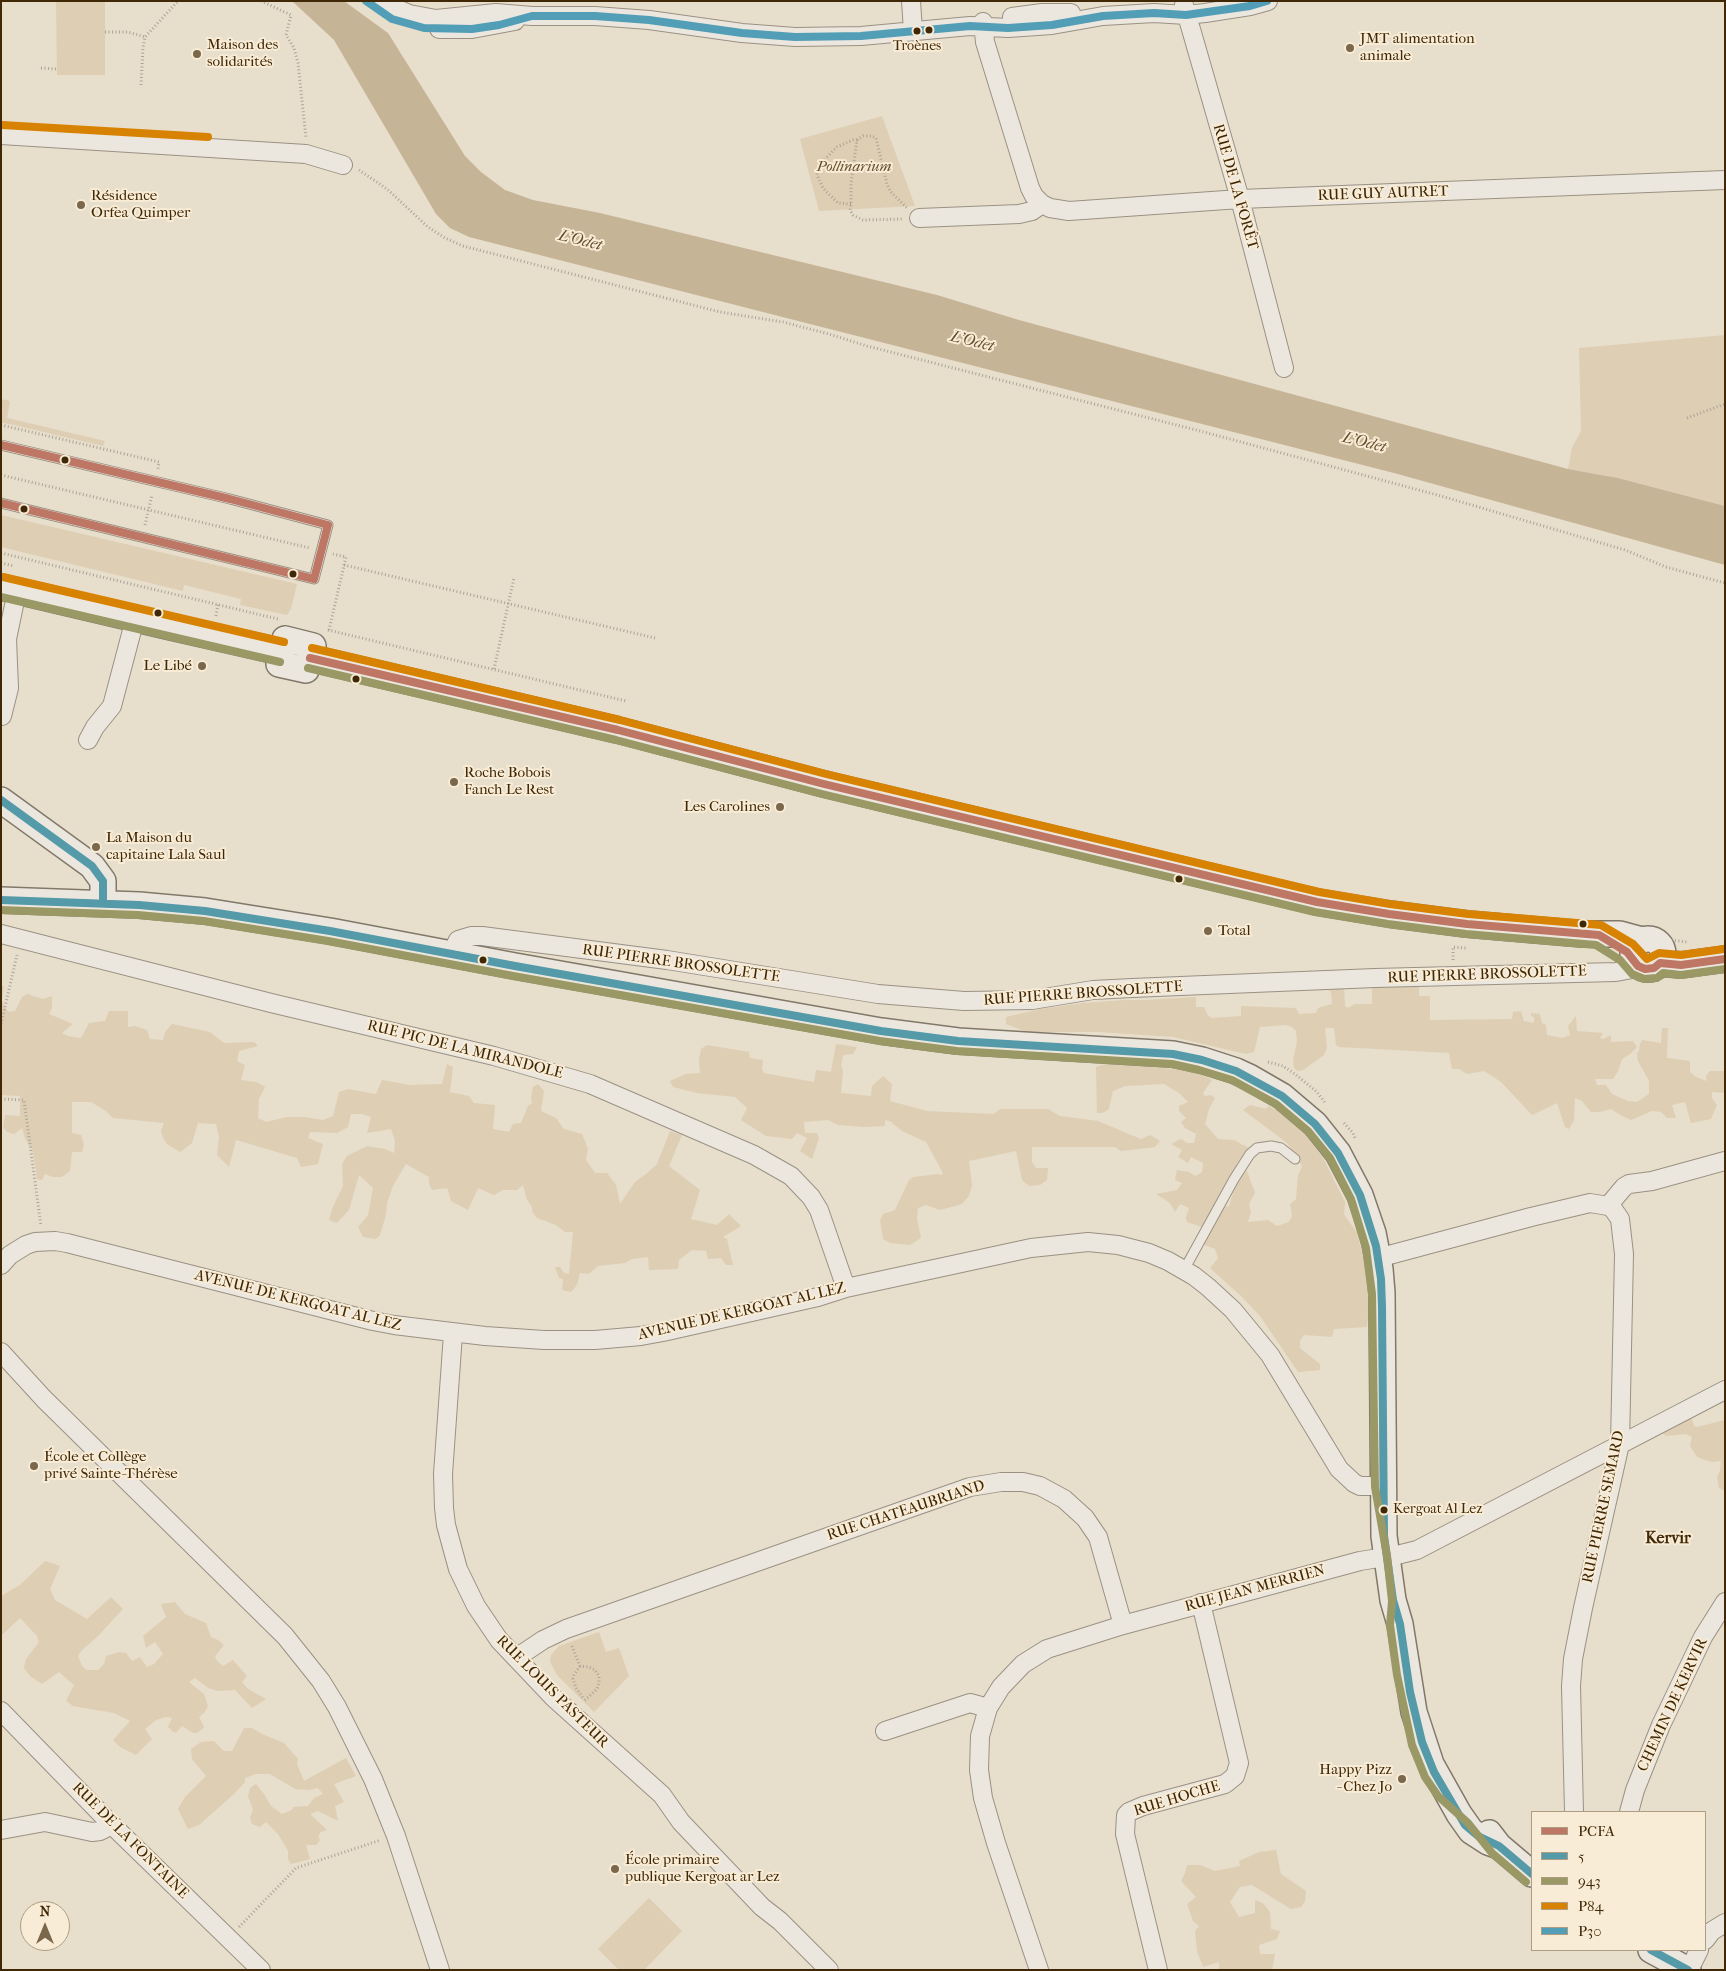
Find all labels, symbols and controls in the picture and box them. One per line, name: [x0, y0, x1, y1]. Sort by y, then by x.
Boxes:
unlabelled marker: [924, 25, 934, 35]
marker: Troènes: [912, 26, 922, 36]
place label: JMT alimentation animale: [1360, 30, 1475, 65]
place label: Maison des solidarités: [207, 36, 278, 71]
place label: Troènes: [893, 39, 941, 55]
marker: JMT alimentation animale: [1344, 42, 1356, 54]
marker: Maison des solidarités: [191, 48, 203, 60]
street label: RUE DE LA FORÊT: [1208, 122, 1262, 252]
park label: Pollinarium: [816, 158, 892, 176]
street label: RUE GUY AUTRET: [1317, 183, 1449, 205]
place label: Résidence Orfea Quimper: [91, 187, 190, 222]
marker: Résidence Orfea Quimper: [75, 199, 87, 211]
water label: L'Odet: [556, 226, 604, 256]
water label: L'Odet: [948, 327, 996, 357]
water label: L'Odet: [1340, 428, 1388, 458]
unlabelled marker: [60, 455, 70, 465]
unlabelled marker: [19, 504, 29, 514]
unlabelled marker: [288, 569, 298, 579]
unlabelled marker: [153, 608, 163, 618]
place label: Le Libé: [144, 657, 192, 675]
marker: Le Libé: [196, 660, 208, 672]
unlabelled marker: [351, 674, 361, 684]
place label: Roche Bobois Fanch Le Rest: [464, 764, 554, 799]
marker: Roche Bobois Fanch Le Rest: [448, 776, 460, 788]
place label: Les Carolines: [684, 798, 770, 816]
marker: Les Carolines: [774, 801, 786, 813]
place label: La Maison du capitaine Lala Saul: [106, 829, 226, 864]
marker: La Maison du capitaine Lala Saul: [90, 841, 102, 853]
unlabelled marker: [1174, 874, 1184, 884]
unlabelled marker: [1578, 919, 1588, 929]
place label: Total: [1218, 922, 1251, 940]
marker: Total: [1202, 925, 1214, 937]
street label: RUE PIERRE BROSSOLETTE: [581, 941, 781, 987]
unlabelled marker: [478, 955, 488, 965]
street label: RUE PIERRE BROSSOLETTE: [1387, 963, 1587, 987]
street label: RUE PIERRE BROSSOLETTE: [983, 978, 1183, 1010]
street label: RUE PIC DE LA MIRANDOLE: [365, 1017, 565, 1083]
street label: AVENUE DE KERGOAT AL LEZ: [193, 1267, 403, 1335]
street label: AVENUE DE KERGOAT AL LEZ: [636, 1279, 848, 1345]
street label: RUE PIERRE SEMARD: [1579, 1429, 1629, 1585]
place label: École et Collège privé Sainte-Thérèse: [44, 1448, 178, 1483]
marker: École et Collège privé Sainte-Thérèse: [28, 1460, 40, 1472]
street label: RUE CHATEAUBRIAND: [825, 1477, 987, 1545]
place label: Kergoat Al Lez: [1393, 1502, 1482, 1518]
marker: Kergoat Al Lez: [1379, 1505, 1389, 1515]
district label: Kervir: [1645, 1529, 1691, 1549]
street label: RUE JEAN MERRIEN: [1183, 1562, 1327, 1616]
street label: RUE LOUIS PASTEUR: [492, 1632, 612, 1752]
street label: CHEMIN DE KERVIR: [1634, 1635, 1712, 1775]
place label: Happy Pizz - Chez Jo: [1319, 1761, 1392, 1796]
marker: Happy Pizz - Chez Jo: [1396, 1773, 1408, 1785]
street label: RUE HOCHE: [1132, 1777, 1222, 1821]
street label: RUE DE LA FONTAINE: [68, 1779, 192, 1903]
legend: [1531, 1811, 1706, 1951]
text: PCFA: [1578, 1822, 1615, 1840]
text: 5: [1578, 1847, 1584, 1865]
place label: École primaire publique Kergoat ar Lez: [625, 1851, 780, 1886]
marker: École primaire publique Kergoat ar Lez: [609, 1863, 621, 1875]
text: 943: [1578, 1872, 1601, 1890]
text: P84: [1578, 1897, 1603, 1915]
north arrow: [20, 1901, 70, 1951]
text: N: [40, 1903, 50, 1920]
text: P30: [1578, 1922, 1601, 1940]

